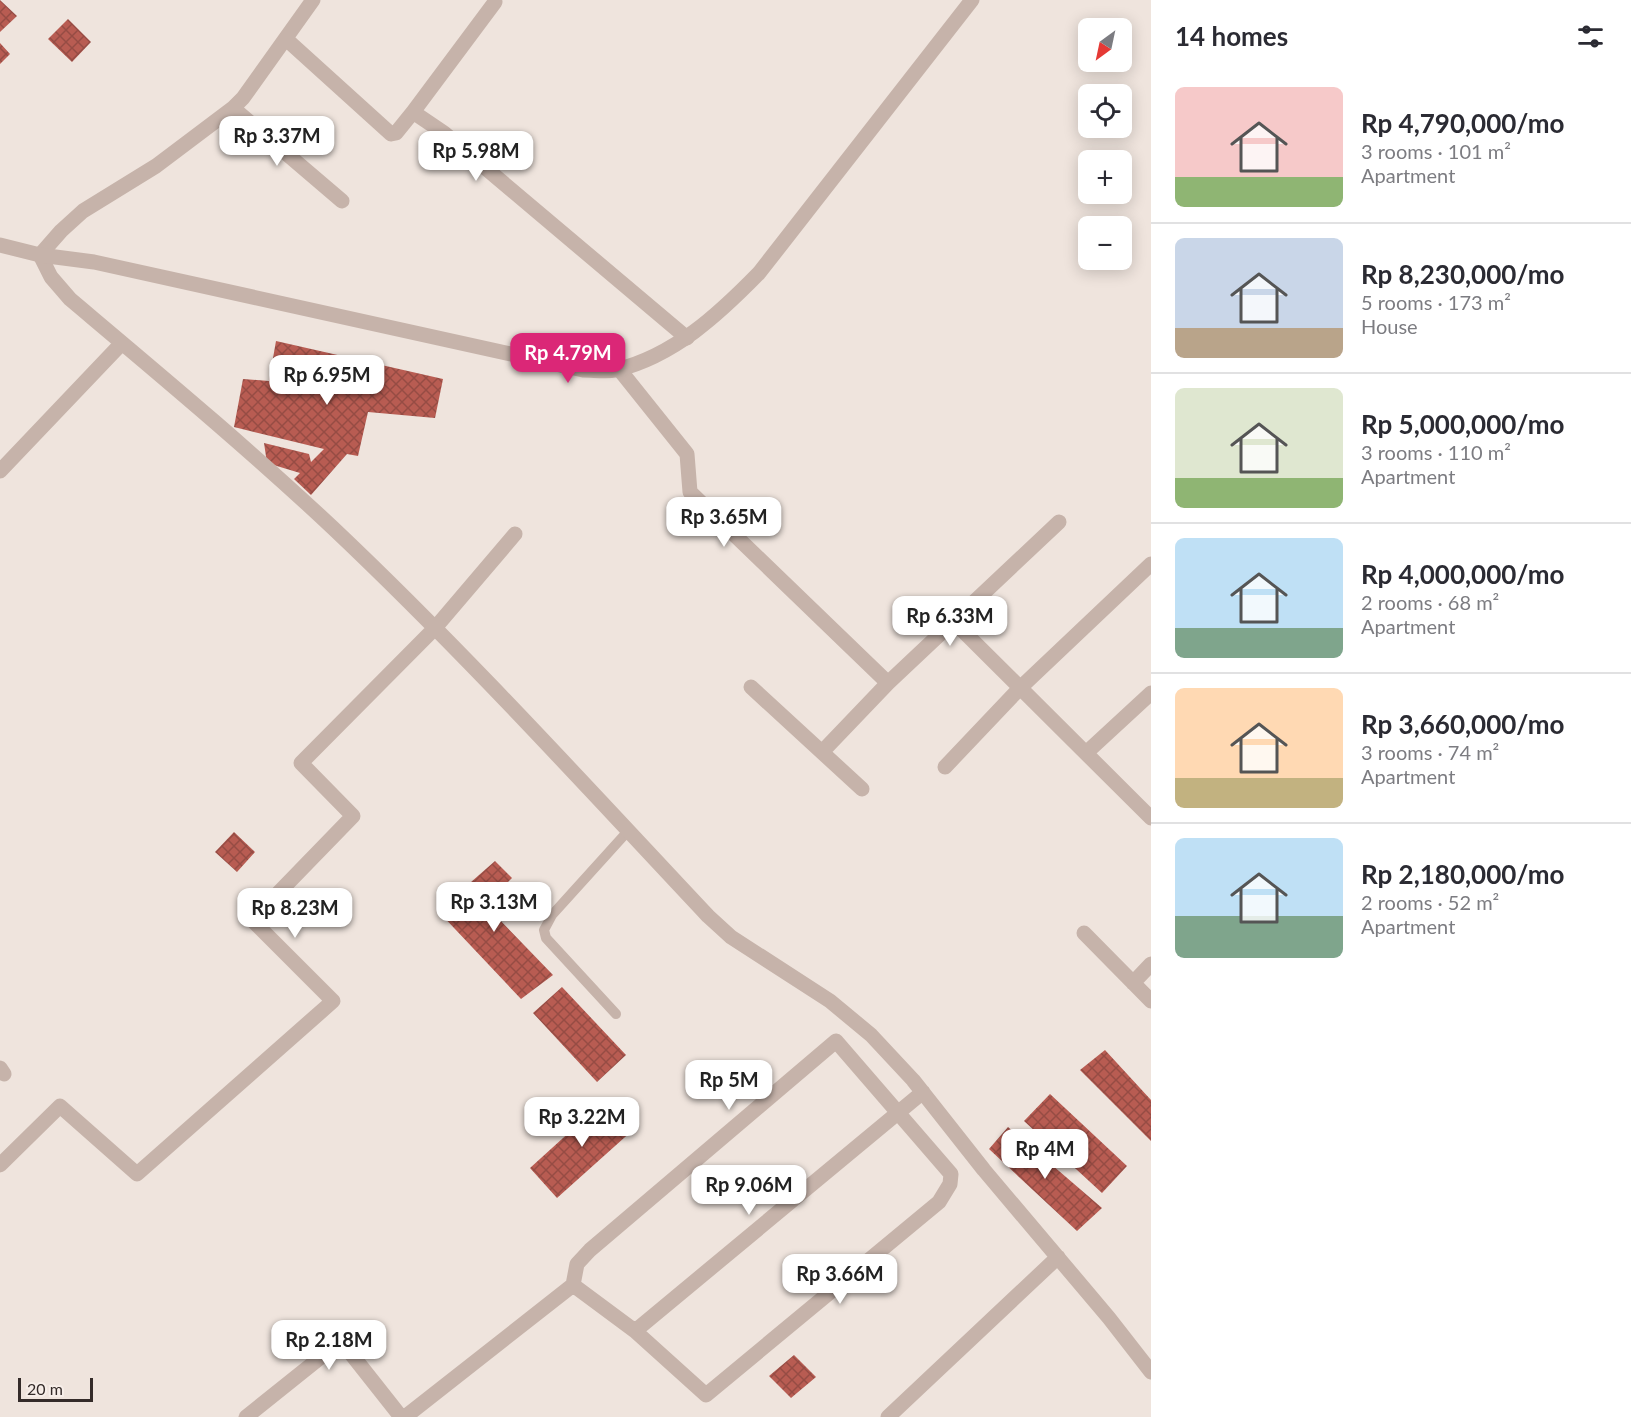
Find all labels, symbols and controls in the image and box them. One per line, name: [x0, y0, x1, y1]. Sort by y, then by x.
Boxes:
north arrow: [1078, 18, 1132, 72]
map controls: [1078, 18, 1132, 270]
text: 14 homes: [1175, 20, 1288, 52]
icon: filters: [1574, 20, 1607, 53]
button: locate: [1078, 84, 1132, 138]
text: Rp 4,790,000/mo: [1361, 107, 1564, 139]
icon: home: [1223, 111, 1295, 183]
pin: Rp 3.37M: [215, 116, 339, 167]
text: Rp 3.37M: [233, 123, 321, 147]
pin: Rp 5.98M: [414, 131, 538, 182]
text: Rp 5.98M: [432, 138, 520, 162]
text: 3 rooms · 101 m²: [1361, 139, 1511, 163]
button: +: [1078, 150, 1132, 204]
text: Apartment: [1361, 163, 1455, 187]
button: −: [1078, 216, 1132, 270]
text: Rp 8,230,000/mo: [1361, 258, 1564, 290]
icon: home: [1223, 262, 1295, 334]
text: 5 rooms · 173 m²: [1361, 290, 1511, 314]
text: House: [1361, 314, 1418, 338]
pin: Rp 4.79M: [506, 333, 630, 384]
text: Rp 4.79M: [524, 340, 612, 364]
pin: Rp 6.95M: [265, 355, 389, 406]
text: Rp 6.95M: [283, 362, 371, 386]
text: Rp 5,000,000/mo: [1361, 408, 1564, 440]
icon: home: [1223, 412, 1295, 484]
text: 3 rooms · 110 m²: [1361, 440, 1511, 464]
text: Apartment: [1361, 464, 1455, 488]
pin: Rp 3.65M: [662, 497, 786, 548]
text: Rp 3.65M: [680, 504, 768, 528]
text: Rp 4,000,000/mo: [1361, 558, 1564, 590]
icon: home: [1223, 562, 1295, 634]
text: 2 rooms · 68 m²: [1361, 590, 1499, 614]
pin: Rp 6.33M: [888, 596, 1012, 647]
text: Rp 6.33M: [906, 603, 994, 627]
text: Apartment: [1361, 614, 1455, 638]
text: Rp 3,660,000/mo: [1361, 708, 1564, 740]
icon: home: [1223, 712, 1295, 784]
text: 3 rooms · 74 m²: [1361, 740, 1499, 764]
text: Apartment: [1361, 764, 1455, 788]
text: Rp 2,180,000/mo: [1361, 858, 1564, 890]
icon: home: [1223, 862, 1295, 934]
pin: Rp 3.13M: [432, 882, 556, 933]
pin: Rp 8.23M: [233, 888, 357, 939]
text: Rp 3.13M: [450, 889, 538, 913]
text: 2 rooms · 52 m²: [1361, 890, 1499, 914]
text: Rp 8.23M: [251, 895, 339, 919]
text: Apartment: [1361, 914, 1455, 938]
pin: Rp 5M: [687, 1060, 771, 1111]
text: Rp 5M: [699, 1067, 759, 1091]
pin: Rp 3.22M: [520, 1097, 644, 1148]
text: Rp 3.22M: [538, 1104, 626, 1128]
pin: Rp 4M: [1003, 1129, 1087, 1180]
text: Rp 4M: [1015, 1136, 1075, 1160]
pin: Rp 9.06M: [687, 1165, 811, 1216]
text: Rp 9.06M: [705, 1172, 793, 1196]
pin: Rp 3.66M: [778, 1254, 902, 1305]
text: Rp 3.66M: [796, 1261, 884, 1285]
pin: Rp 2.18M: [267, 1320, 391, 1371]
text: Rp 2.18M: [285, 1327, 373, 1351]
scale bar: [18, 1375, 93, 1402]
text: 20 m: [27, 1379, 63, 1398]

